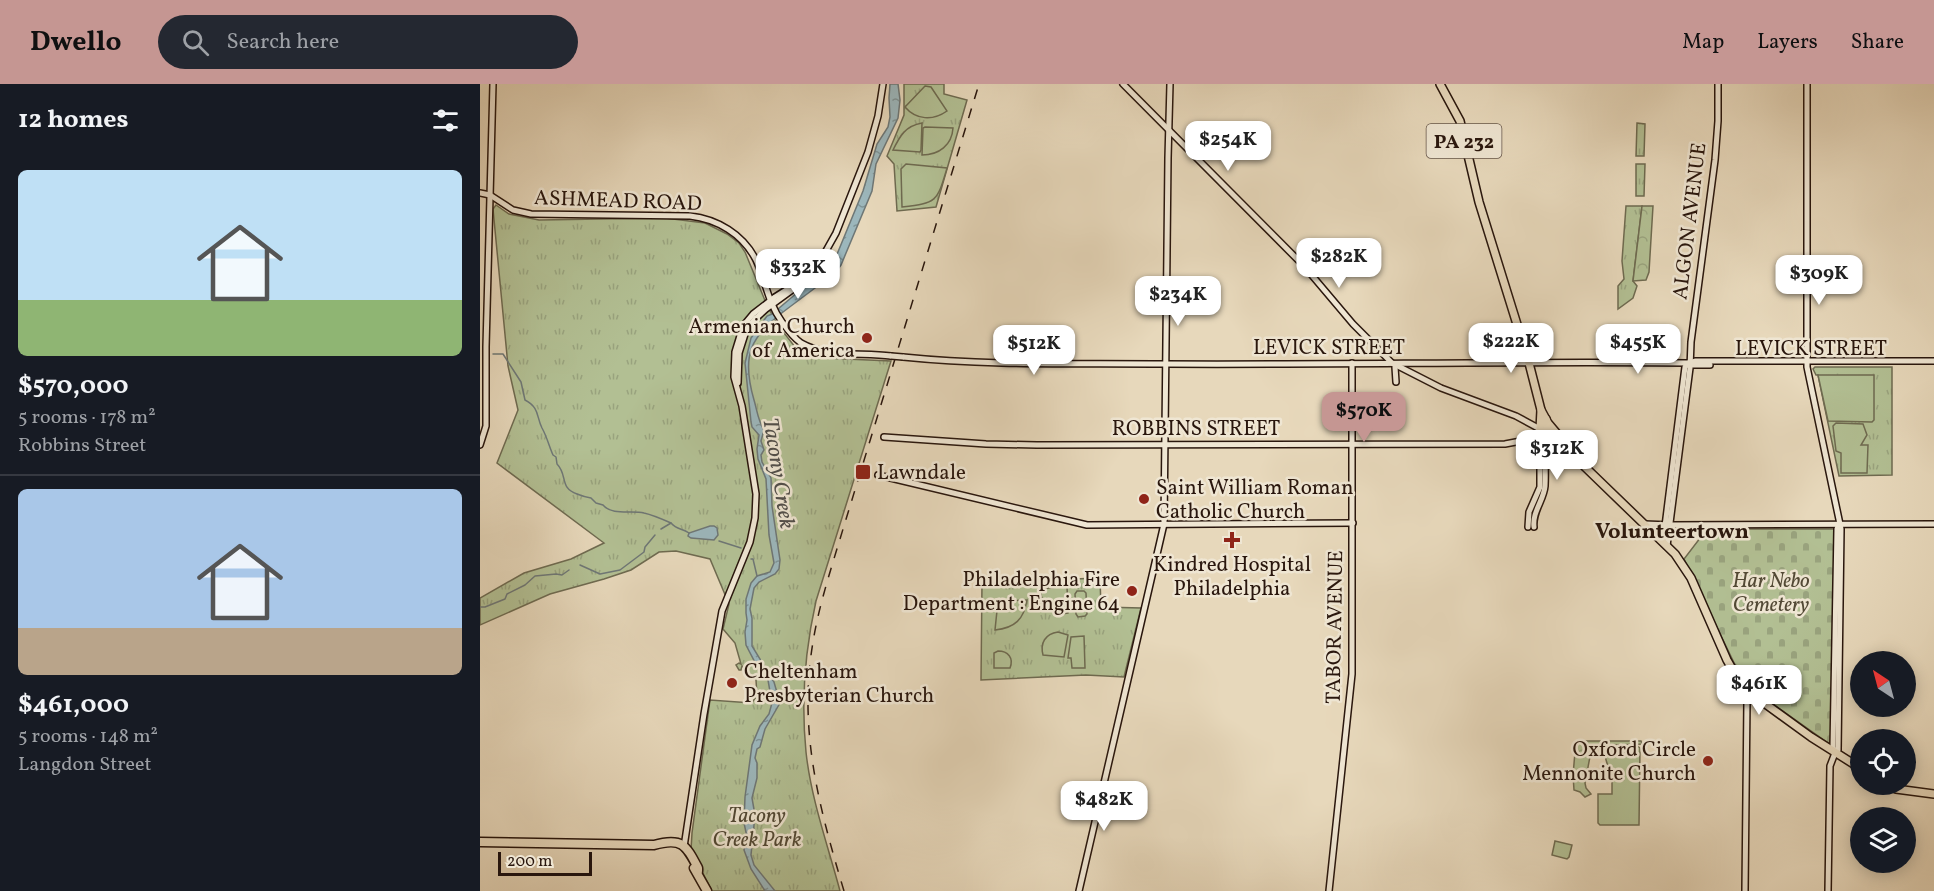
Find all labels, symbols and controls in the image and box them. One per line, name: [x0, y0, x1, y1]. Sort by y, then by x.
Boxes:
search box: [158, 15, 578, 69]
text: Dwello: [30, 23, 122, 62]
icon: search: [179, 26, 212, 59]
text: Search here: [227, 27, 339, 58]
text: Map: [1682, 28, 1724, 57]
text: Layers: [1757, 28, 1818, 57]
text: Share: [1851, 28, 1904, 57]
text: 12 homes: [18, 102, 129, 138]
icon: filters: [429, 104, 462, 137]
pin: $254K: [1186, 121, 1270, 172]
road number: PA 232: [1426, 124, 1502, 158]
text: $254K: [1199, 126, 1257, 154]
street label: ALGON AVENUE: [1666, 141, 1715, 301]
street label: ASHMEAD ROAD: [534, 184, 702, 219]
icon: home: [186, 209, 294, 317]
pin: $282K: [1297, 238, 1381, 289]
text: $282K: [1310, 243, 1368, 271]
pin: $332K: [756, 249, 840, 300]
text: $332K: [770, 254, 826, 282]
pin: $309K: [1777, 255, 1861, 306]
text: $309K: [1790, 260, 1849, 288]
pin: $234K: [1136, 276, 1220, 327]
text: $234K: [1149, 281, 1207, 309]
place label: Armenian Church of America: [689, 313, 855, 366]
pin: $222K: [1469, 323, 1553, 374]
pin: $455K: [1596, 324, 1680, 375]
pin: $512K: [992, 325, 1076, 376]
text: $222K: [1483, 328, 1539, 356]
text: $455K: [1610, 329, 1666, 357]
text: $512K: [1007, 330, 1061, 358]
marker: Armenian Church of America: [860, 331, 874, 345]
street label: LEVICK STREET: [1253, 334, 1405, 363]
street label: LEVICK STREET: [1735, 335, 1887, 364]
text: $570,000: [18, 368, 129, 404]
pin: $570K: [1322, 392, 1406, 443]
text: $570K: [1336, 397, 1392, 425]
text: 5 rooms · 178 m²: [18, 404, 156, 432]
street label: ROBBINS STREET: [1112, 415, 1280, 444]
water label: Tacony Creek: [753, 416, 802, 531]
pin: $312K: [1515, 430, 1599, 481]
text: Robbins Street: [18, 432, 146, 460]
text: $312K: [1530, 435, 1584, 463]
place label: Lawndale: [877, 459, 966, 488]
marker: Lawndale: [854, 463, 872, 481]
place label: Saint William Roman Catholic Church: [1156, 474, 1353, 527]
marker: Saint William Roman Catholic Church: [1137, 492, 1151, 506]
district label: Volunteertown: [1595, 517, 1749, 548]
icon: home: [186, 528, 294, 636]
marker: Kindred Hospital Philadelphia: [1223, 531, 1241, 549]
street label: TABOR AVENUE: [1320, 550, 1351, 704]
place label: Kindred Hospital Philadelphia: [1153, 551, 1311, 604]
place label: Philadelphia Fire Department : Engine 64: [903, 566, 1120, 619]
park label: Har Nebo Cemetery: [1732, 567, 1810, 620]
marker: Philadelphia Fire Department : Engine 64: [1125, 584, 1139, 598]
north arrow: [1850, 651, 1916, 717]
map controls: [1850, 651, 1916, 873]
place label: Cheltenham Presbyterian Church: [744, 658, 934, 711]
pin: $461K: [1717, 665, 1801, 716]
text: $461K: [1731, 670, 1787, 698]
marker: Cheltenham Presbyterian Church: [725, 676, 739, 690]
text: $461,000: [18, 687, 129, 723]
text: 5 rooms · 148 m²: [18, 723, 158, 751]
button: locate: [1850, 729, 1916, 795]
place label: Oxford Circle Mennonite Church: [1522, 736, 1696, 789]
text: Langdon Street: [18, 751, 152, 779]
marker: Oxford Circle Mennonite Church: [1701, 754, 1715, 768]
pin: $482K: [1062, 781, 1146, 832]
text: $482K: [1075, 786, 1133, 814]
park label: Tacony Creek Park: [713, 802, 802, 855]
button: layers: [1850, 807, 1916, 873]
scale bar: [498, 849, 592, 876]
text: 200 m: [507, 851, 552, 873]

